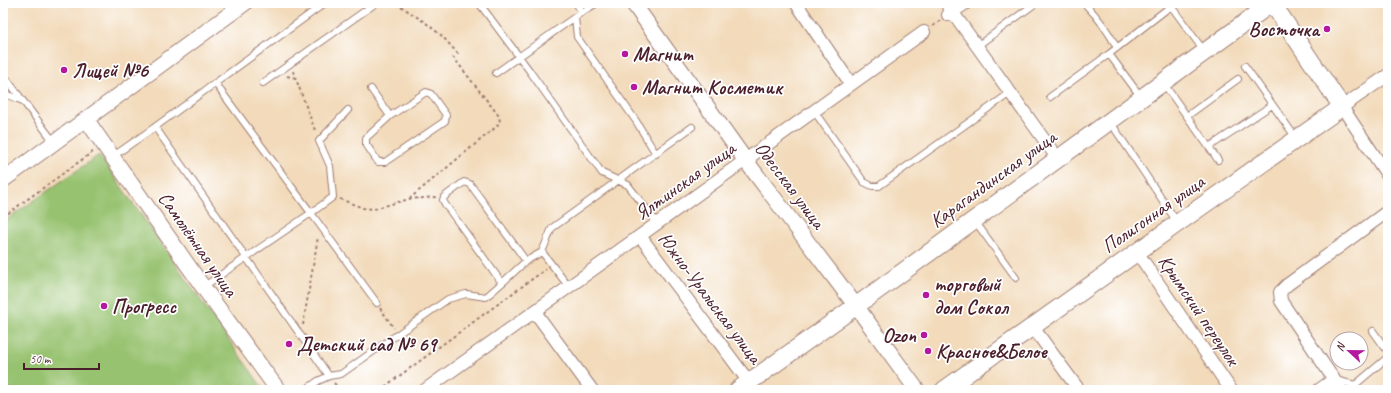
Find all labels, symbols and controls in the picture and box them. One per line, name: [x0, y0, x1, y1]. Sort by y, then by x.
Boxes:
place label: Восточка: [1248, 17, 1321, 42]
marker: Восточка: [1322, 24, 1332, 34]
place label: Магнит: [633, 42, 694, 67]
marker: Магнит: [620, 49, 630, 59]
place label: Лицей №6: [72, 58, 150, 83]
marker: Лицей №6: [59, 65, 69, 75]
place label: Магнит Косметик: [642, 75, 784, 100]
marker: Магнит Косметик: [629, 82, 639, 92]
street label: Карагандинская улица: [925, 124, 1063, 233]
street label: Ялтинская улица: [630, 135, 742, 226]
street label: Одесская улица: [749, 136, 832, 235]
street label: Полигонная улица: [1097, 168, 1211, 259]
street label: Самолётная улица: [153, 186, 245, 303]
street label: Южно-Уральская улица: [653, 227, 769, 370]
street label: Крымский переулок: [1153, 250, 1246, 372]
place label: торговый дом Сокол: [934, 272, 1009, 320]
marker: торговый дом Сокол: [921, 290, 931, 300]
place label: Прогресс: [112, 294, 177, 319]
marker: Прогресс: [99, 301, 109, 311]
place label: Ozon: [883, 323, 917, 348]
marker: Ozon: [919, 330, 929, 340]
north arrow: [1329, 331, 1369, 371]
place label: Детский сад № 69: [297, 332, 438, 357]
marker: Детский сад № 69: [284, 339, 294, 349]
place label: Красное&Белое: [936, 339, 1048, 364]
text: N: [1332, 339, 1348, 353]
scale bar: [24, 345, 99, 371]
marker: Красное&Белое: [923, 346, 933, 356]
text: 50 m: [30, 351, 52, 367]

